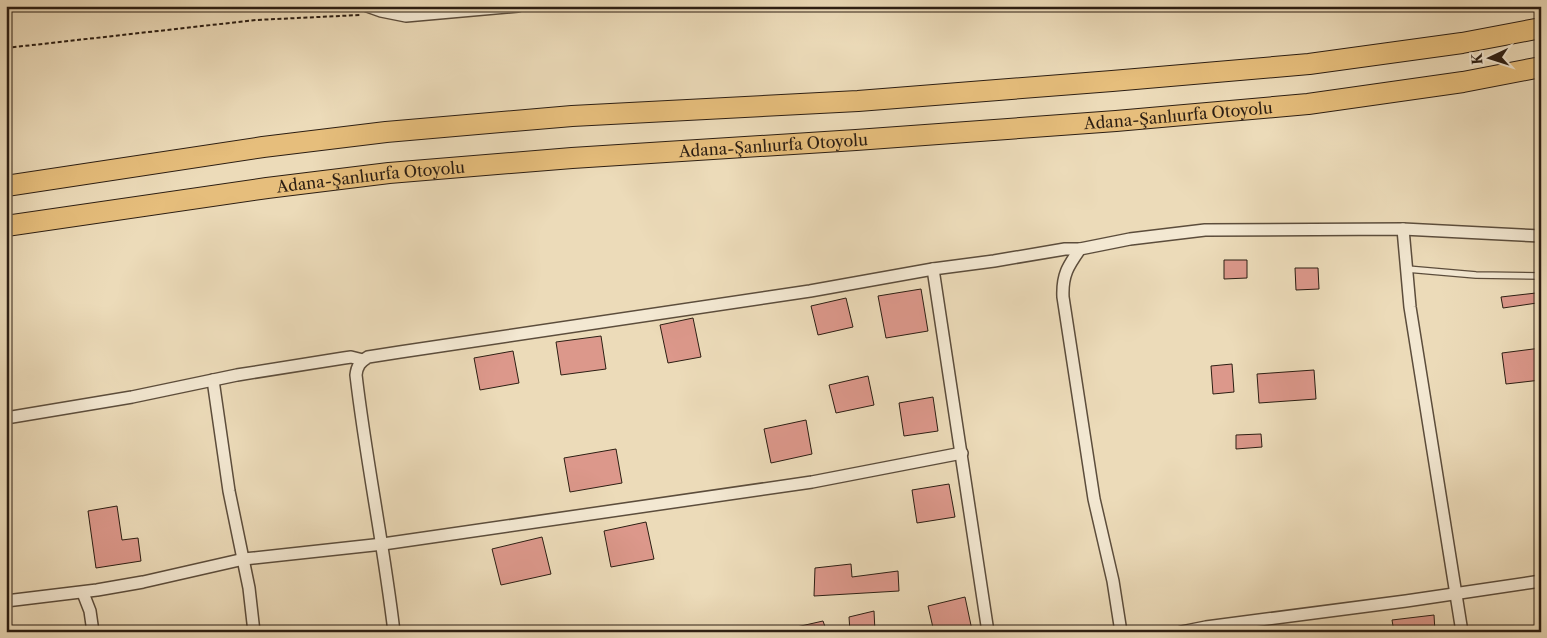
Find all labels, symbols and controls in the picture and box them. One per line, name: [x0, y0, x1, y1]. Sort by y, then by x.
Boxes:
north arrow: [1464, 32, 1514, 82]
text: K: [1468, 52, 1486, 65]
street label: Adana-Şanlıurfa Otoyolu: [1082, 97, 1274, 133]
street label: Adana-Şanlıurfa Otoyolu: [677, 129, 869, 161]
street label: Adana-Şanlıurfa Otoyolu: [274, 157, 466, 197]

